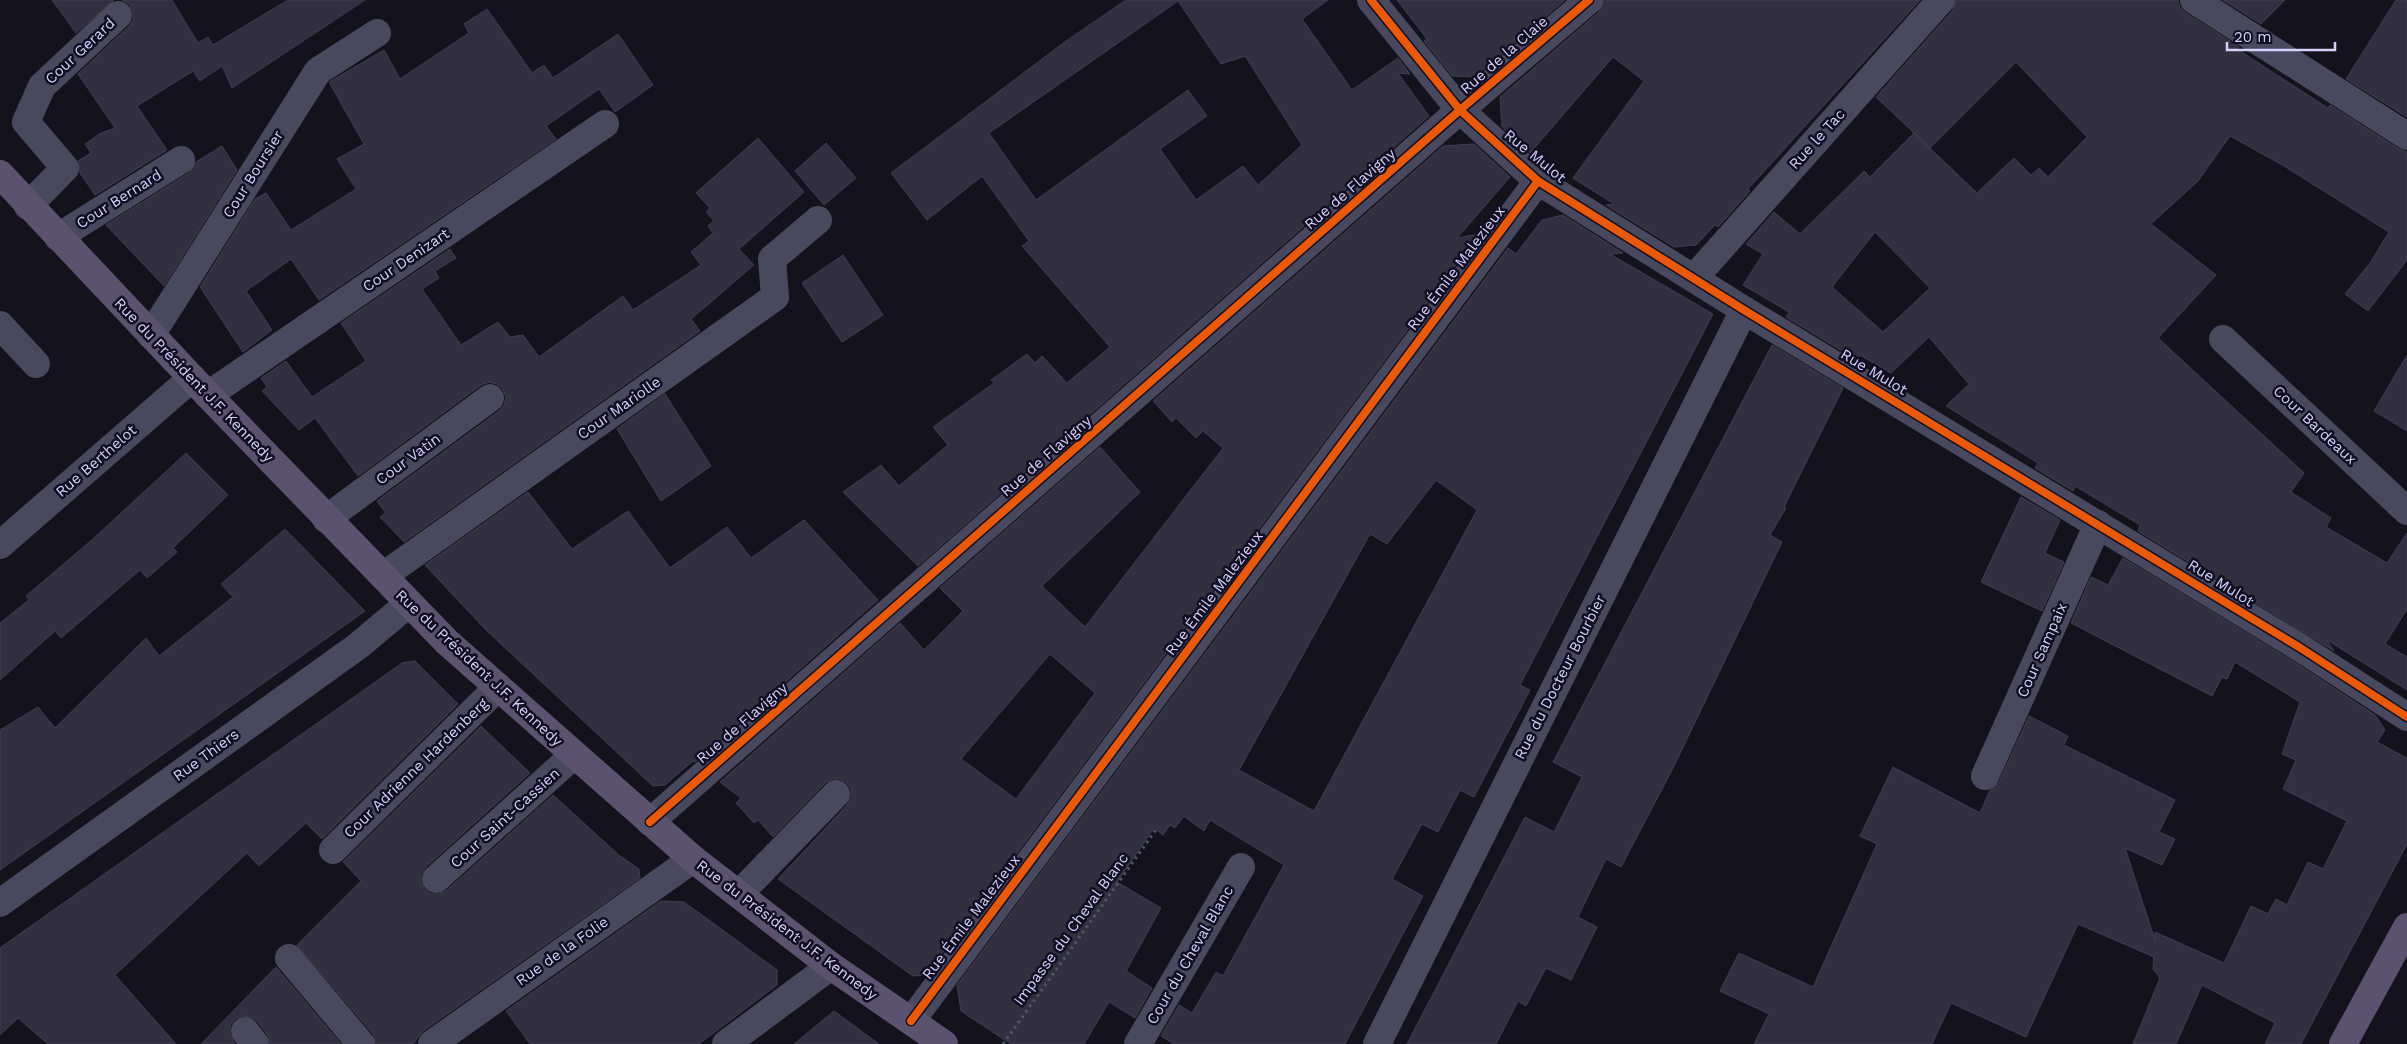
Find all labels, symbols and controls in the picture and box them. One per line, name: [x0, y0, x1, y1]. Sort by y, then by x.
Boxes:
street label: Rue de la Claie: [1457, 12, 1551, 98]
street label: Cour Gerard: [41, 14, 119, 88]
scale bar: [2227, 20, 2334, 52]
text: 20 m: [2234, 28, 2272, 46]
street label: Rue le Tac: [1785, 105, 1849, 173]
street label: Rue Mulot: [1500, 126, 1570, 187]
street label: Cour Boursier: [219, 127, 287, 221]
street label: Rue de Flavigny: [1301, 144, 1399, 233]
street label: Cour Bernard: [73, 166, 165, 232]
street label: Rue Émile Malezieux: [1403, 202, 1509, 334]
street label: Cour Denizart: [359, 224, 453, 296]
street label: Rue du Président J.F. Kennedy: [111, 294, 278, 466]
street label: Rue Mulot: [1837, 345, 1911, 399]
street label: Cour Mariolle: [574, 373, 664, 443]
street label: Cour Bardeaux: [2270, 382, 2360, 468]
street label: Rue de Flavigny: [997, 411, 1095, 500]
street label: Rue Berthelot: [52, 421, 141, 501]
street label: Cour Vatin: [372, 430, 444, 488]
street label: Rue Émile Malezieux: [1161, 527, 1267, 659]
street label: Rue Mulot: [2185, 556, 2258, 611]
street label: Rue du Président J.F. Kennedy: [392, 586, 566, 750]
street label: Rue du Docteur Bourbier: [1511, 592, 1609, 762]
street label: Cour Sampaix: [2013, 600, 2071, 700]
street label: Rue de Flavigny: [693, 678, 791, 767]
street label: Cour Adrienne Hardenberg: [340, 694, 492, 842]
street label: Rue Thiers: [170, 725, 242, 785]
street label: Cour Saint-Cassien: [447, 764, 563, 872]
street label: Impasse du Cheval Blanc: [1010, 849, 1132, 1009]
street label: Rue Émile Malezieux: [918, 851, 1024, 983]
street label: Rue du Président J.F. Kennedy: [693, 856, 881, 1004]
street label: Cour du Cheval Blanc: [1143, 882, 1237, 1028]
street label: Rue de la Folie: [512, 913, 612, 989]

